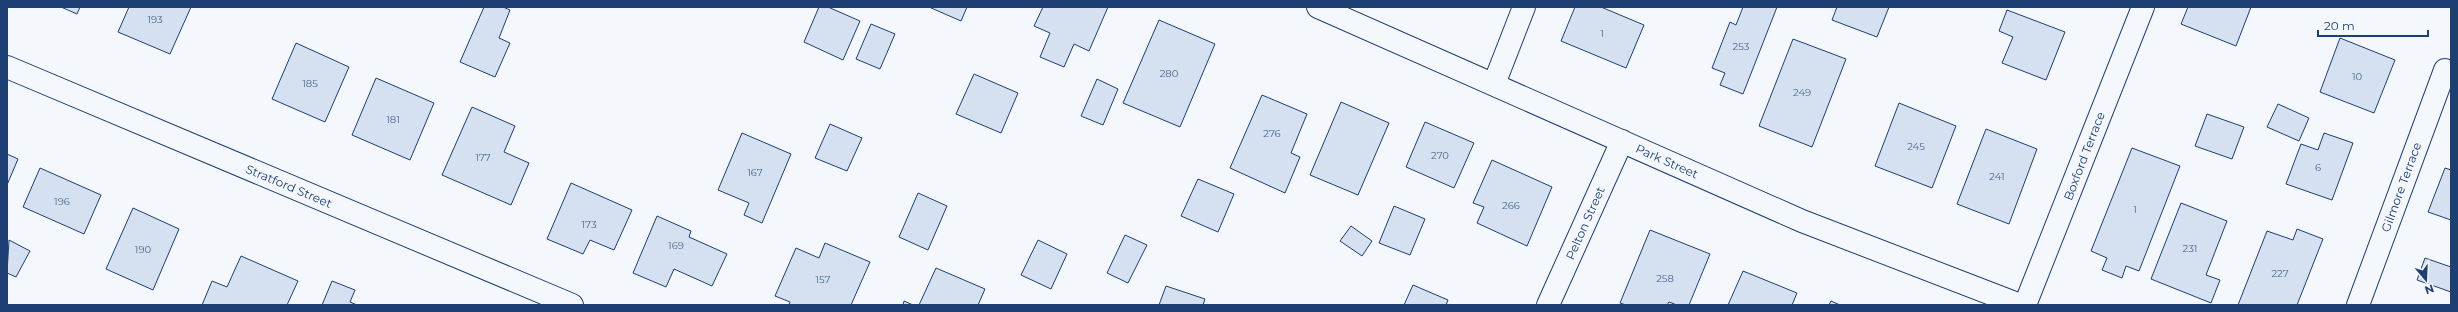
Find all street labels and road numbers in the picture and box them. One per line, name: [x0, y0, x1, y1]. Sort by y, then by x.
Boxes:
street label: Boxford Terrace: [2060, 110, 2108, 202]
street label: Gilmore Terrace: [2378, 140, 2424, 234]
street label: Park Street: [1633, 141, 1701, 181]
street label: Stratford Street: [244, 161, 334, 211]
street label: Pelton Street: [1562, 184, 1608, 262]

